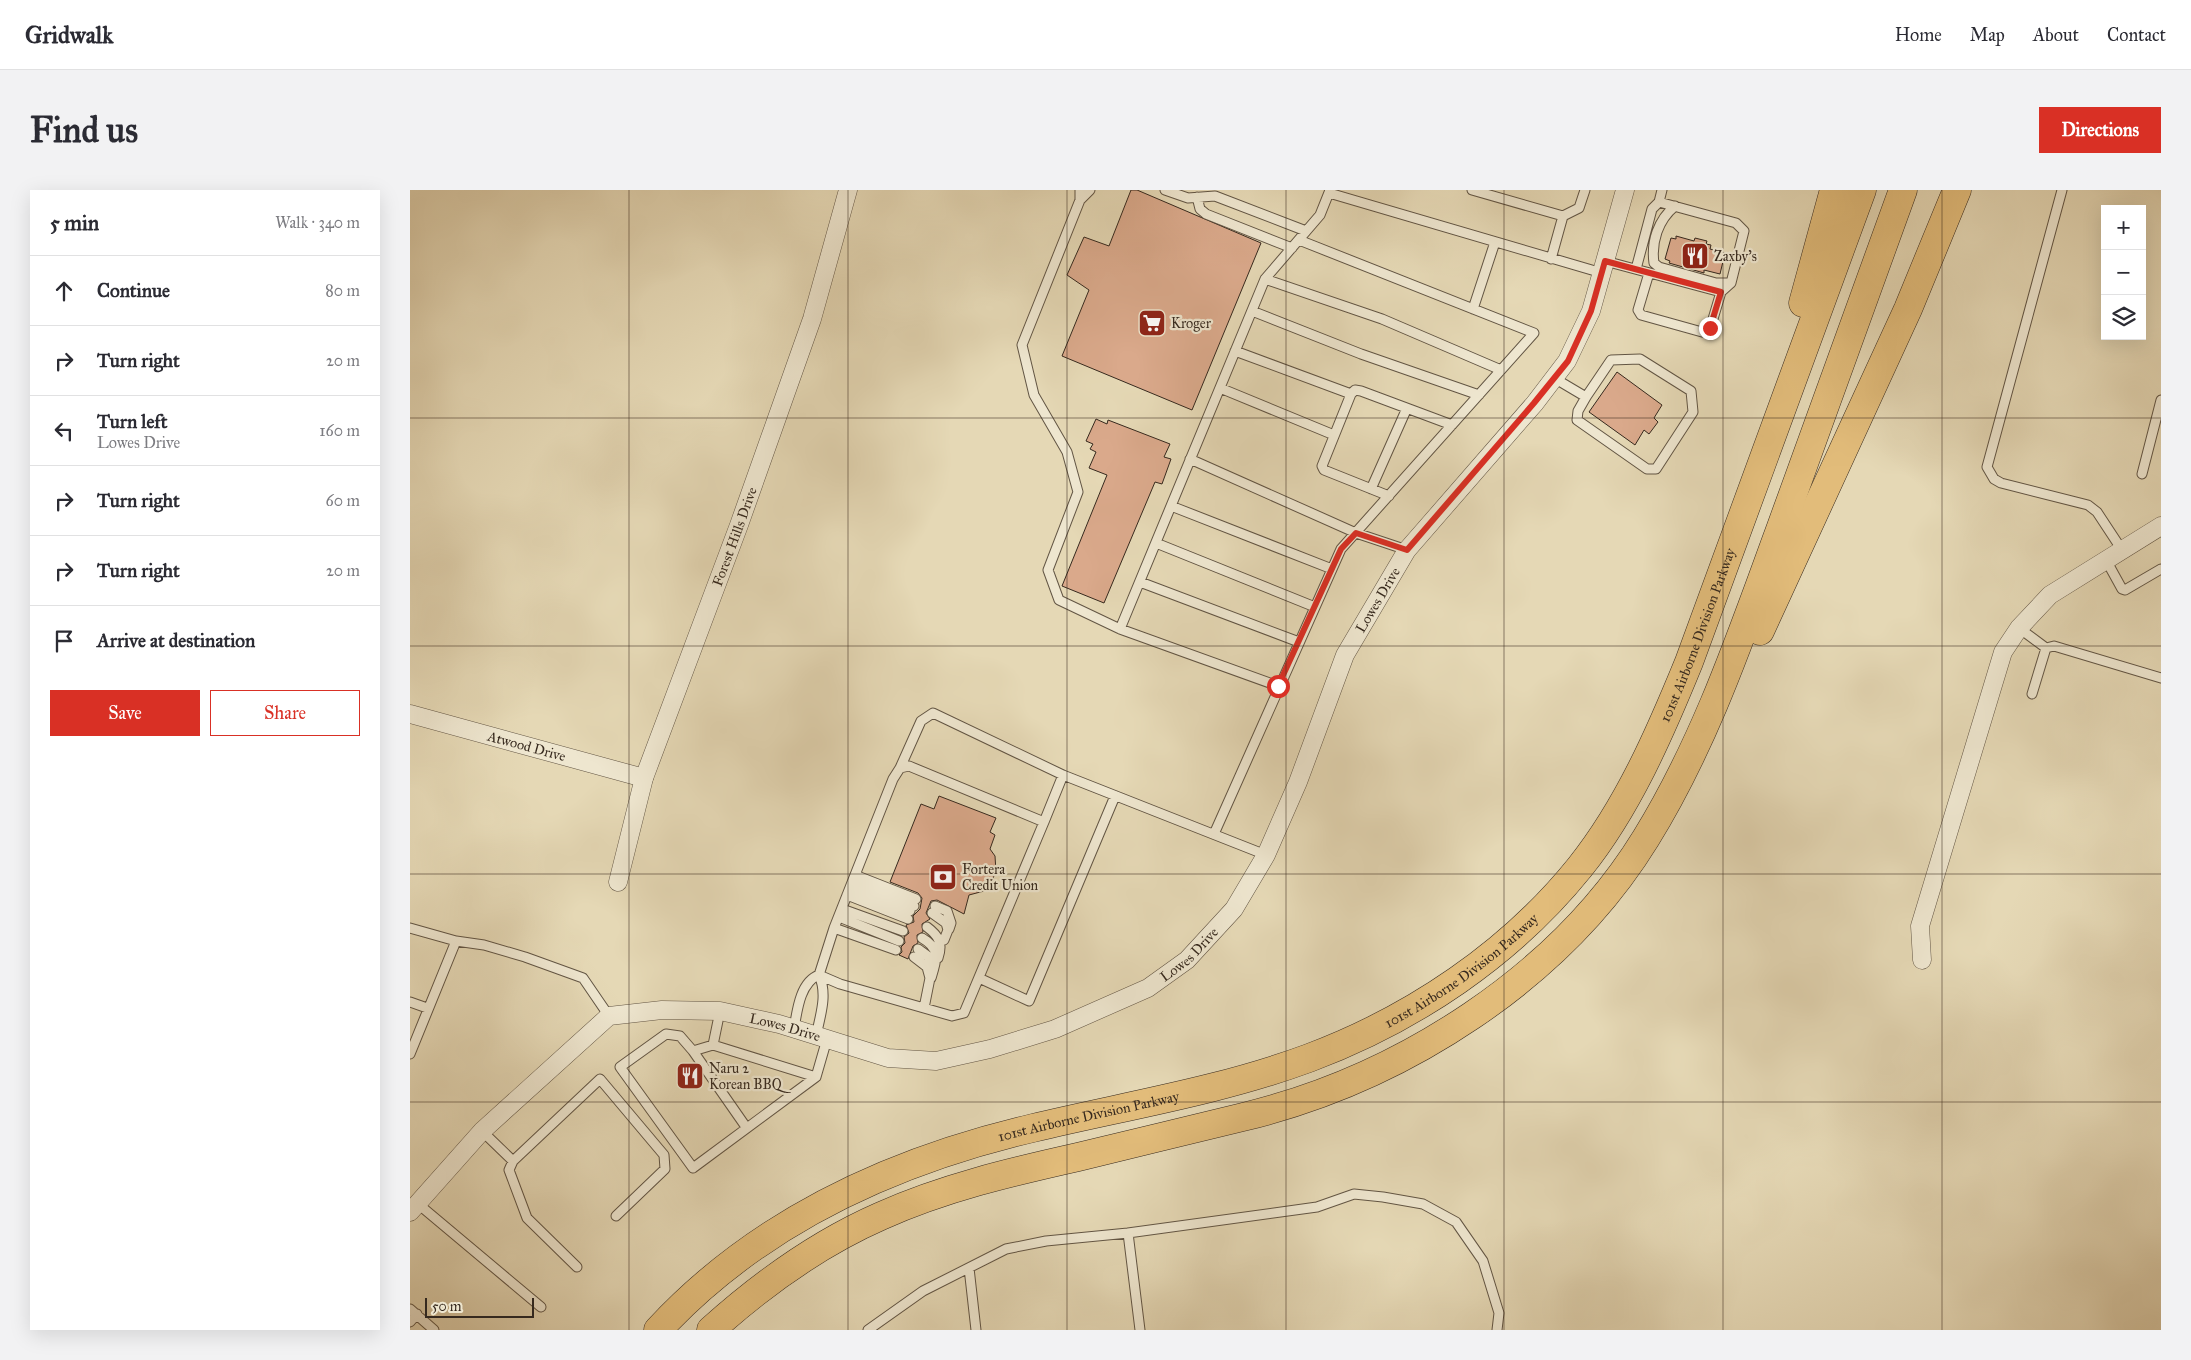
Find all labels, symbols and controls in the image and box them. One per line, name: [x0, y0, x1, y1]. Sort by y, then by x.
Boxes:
text: Gridwalk: [25, 20, 113, 50]
text: Home: [1895, 24, 1942, 46]
text: Map: [1970, 24, 2005, 46]
text: About: [2033, 24, 2079, 46]
text: Contact: [2107, 24, 2166, 46]
button: Directions: [2039, 107, 2161, 153]
text: Find us: [30, 109, 138, 152]
map controls: [2101, 205, 2146, 340]
button: +: [2101, 205, 2146, 250]
text: 5 min: [50, 210, 99, 236]
text: Walk · 340 m: [275, 213, 360, 232]
restaurant icon: Zaxby's: [1680, 241, 1710, 271]
place label: Zaxby's: [1714, 248, 1757, 265]
button: −: [2101, 250, 2146, 295]
icon: ahead: [50, 277, 78, 305]
text: Continue: [97, 279, 170, 302]
text: 80 m: [325, 281, 360, 300]
button: layers: [2101, 295, 2146, 340]
supermarket icon: Kroger: [1137, 308, 1167, 338]
place label: Kroger: [1171, 315, 1212, 332]
route end: [1699, 317, 1722, 340]
icon: right: [50, 347, 78, 375]
text: Turn right: [97, 349, 180, 372]
text: 20 m: [326, 351, 360, 370]
text: Turn left: [97, 410, 167, 433]
icon: left: [50, 417, 78, 445]
text: 160 m: [319, 421, 360, 440]
text: Lowes Drive: [97, 433, 180, 452]
street label: Forest Hills Drive: [708, 485, 760, 588]
icon: right: [50, 487, 78, 515]
text: Turn right: [97, 489, 180, 512]
text: 60 m: [326, 491, 360, 510]
street label: 101st Airborne Division Parkway: [1656, 545, 1739, 725]
icon: right: [50, 557, 78, 585]
text: Turn right: [97, 559, 180, 582]
text: 20 m: [326, 561, 360, 580]
street label: Lowes Drive: [1352, 564, 1403, 636]
icon: arrive: [50, 627, 78, 655]
text: Arrive at destination: [97, 629, 255, 652]
route start: [1267, 675, 1290, 698]
button: Save: [50, 690, 200, 736]
button: Share: [210, 690, 360, 736]
street label: Atwood Drive: [485, 727, 568, 765]
place label: Fortera Credit Union: [962, 861, 1039, 894]
bank icon: Fortera Credit Union: [928, 862, 958, 892]
street label: 101st Airborne Division Parkway: [1382, 910, 1542, 1031]
street label: Lowes Drive: [1157, 923, 1222, 985]
street label: Lowes Drive: [748, 1009, 823, 1045]
place label: Naru 2 Korean BBQ: [709, 1060, 792, 1093]
restaurant icon: Naru 2 Korean BBQ: [675, 1061, 705, 1091]
street label: 101st Airborne Division Parkway: [996, 1087, 1181, 1145]
scale bar: [425, 1295, 534, 1318]
text: 50 m: [432, 1298, 461, 1315]

